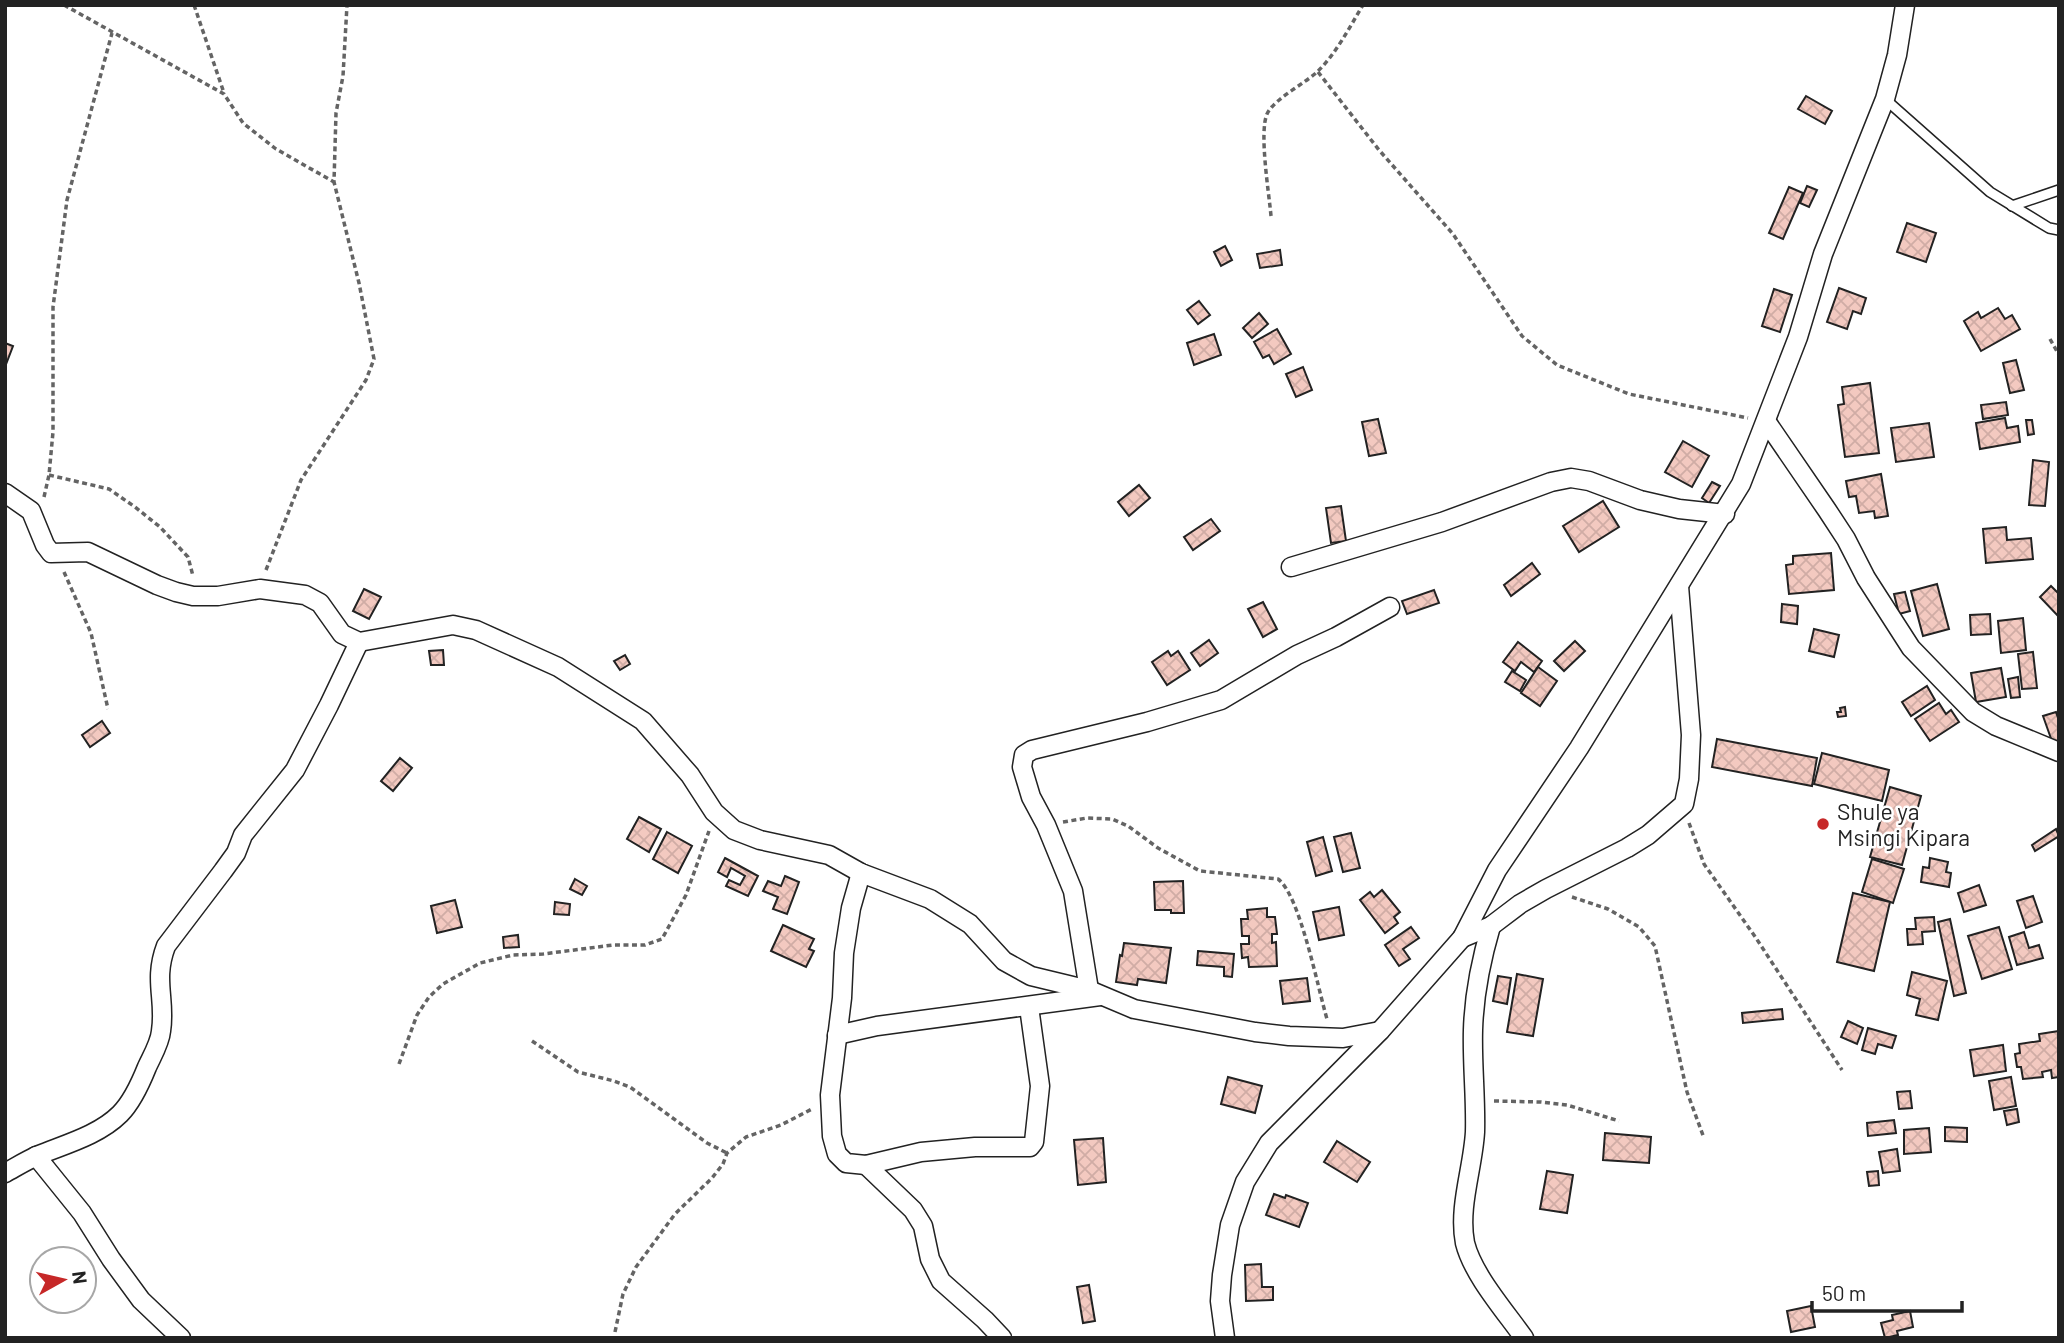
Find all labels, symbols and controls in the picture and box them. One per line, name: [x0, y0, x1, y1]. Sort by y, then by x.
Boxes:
place label: Shule ya Msingi Kipara: [1837, 797, 1970, 851]
marker: Shule ya Msingi Kipara: [1815, 816, 1831, 832]
north arrow: [28, 1245, 98, 1315]
text: N: [68, 1270, 93, 1285]
scale bar: [1812, 1270, 1962, 1314]
text: 50 m: [1822, 1280, 1866, 1305]

